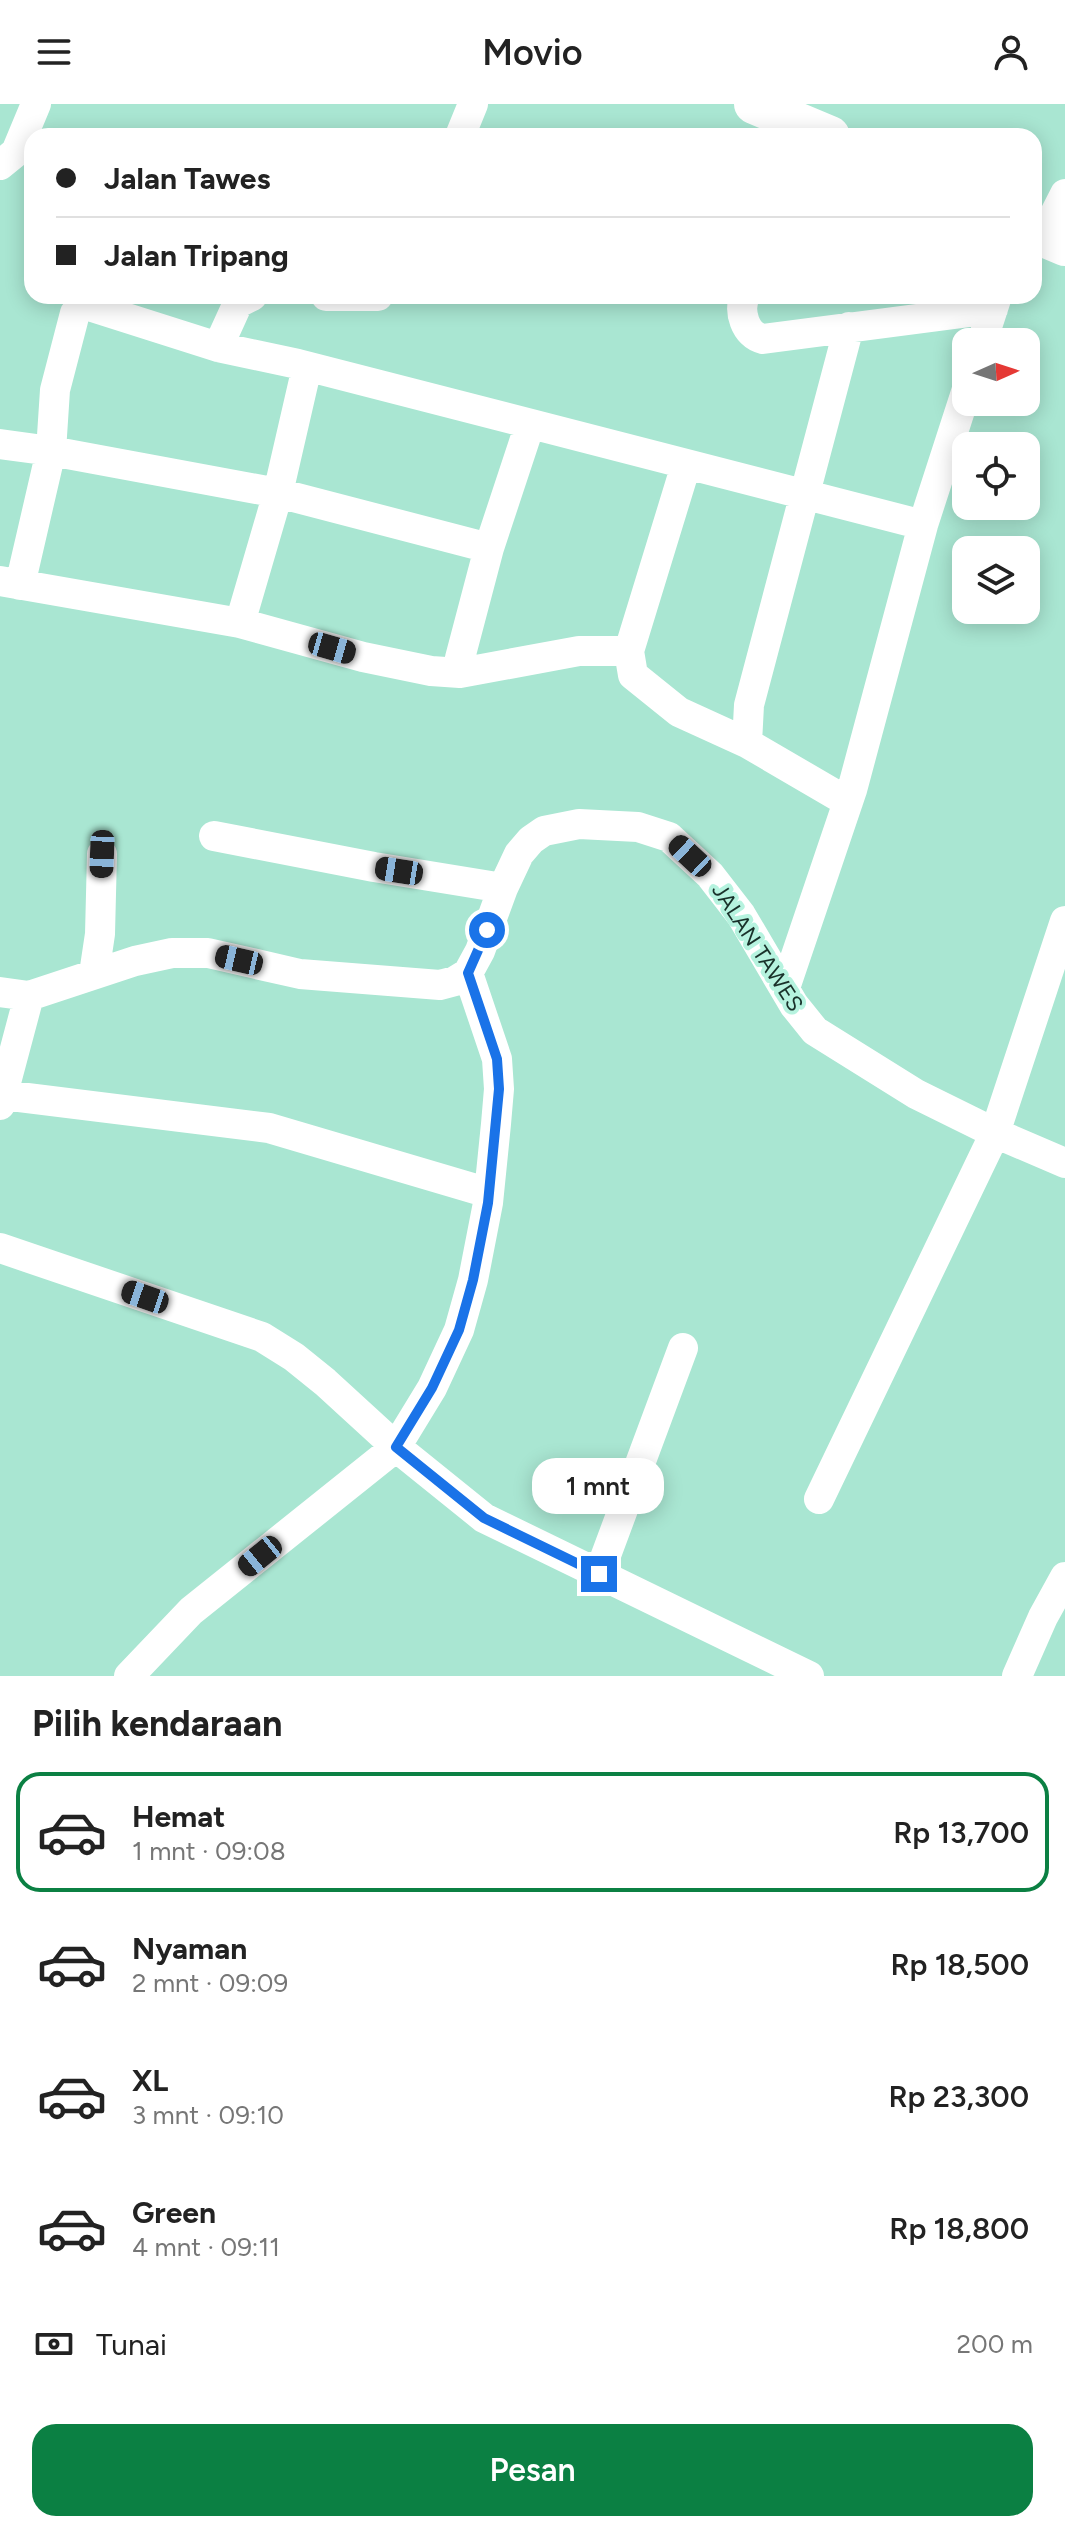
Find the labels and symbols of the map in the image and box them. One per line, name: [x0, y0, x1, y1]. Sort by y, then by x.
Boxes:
north arrow: [952, 328, 1040, 416]
car: [306, 630, 358, 666]
car: [89, 830, 115, 878]
car: [664, 831, 716, 881]
car: [373, 855, 425, 887]
street label: JALAN TAWES: [706, 878, 809, 1016]
route start: [469, 912, 505, 948]
car: [213, 943, 265, 977]
car: [118, 1278, 172, 1316]
callout: 1 mnt: [533, 1458, 665, 1514]
car: [234, 1532, 286, 1580]
route end: [581, 1556, 617, 1592]

